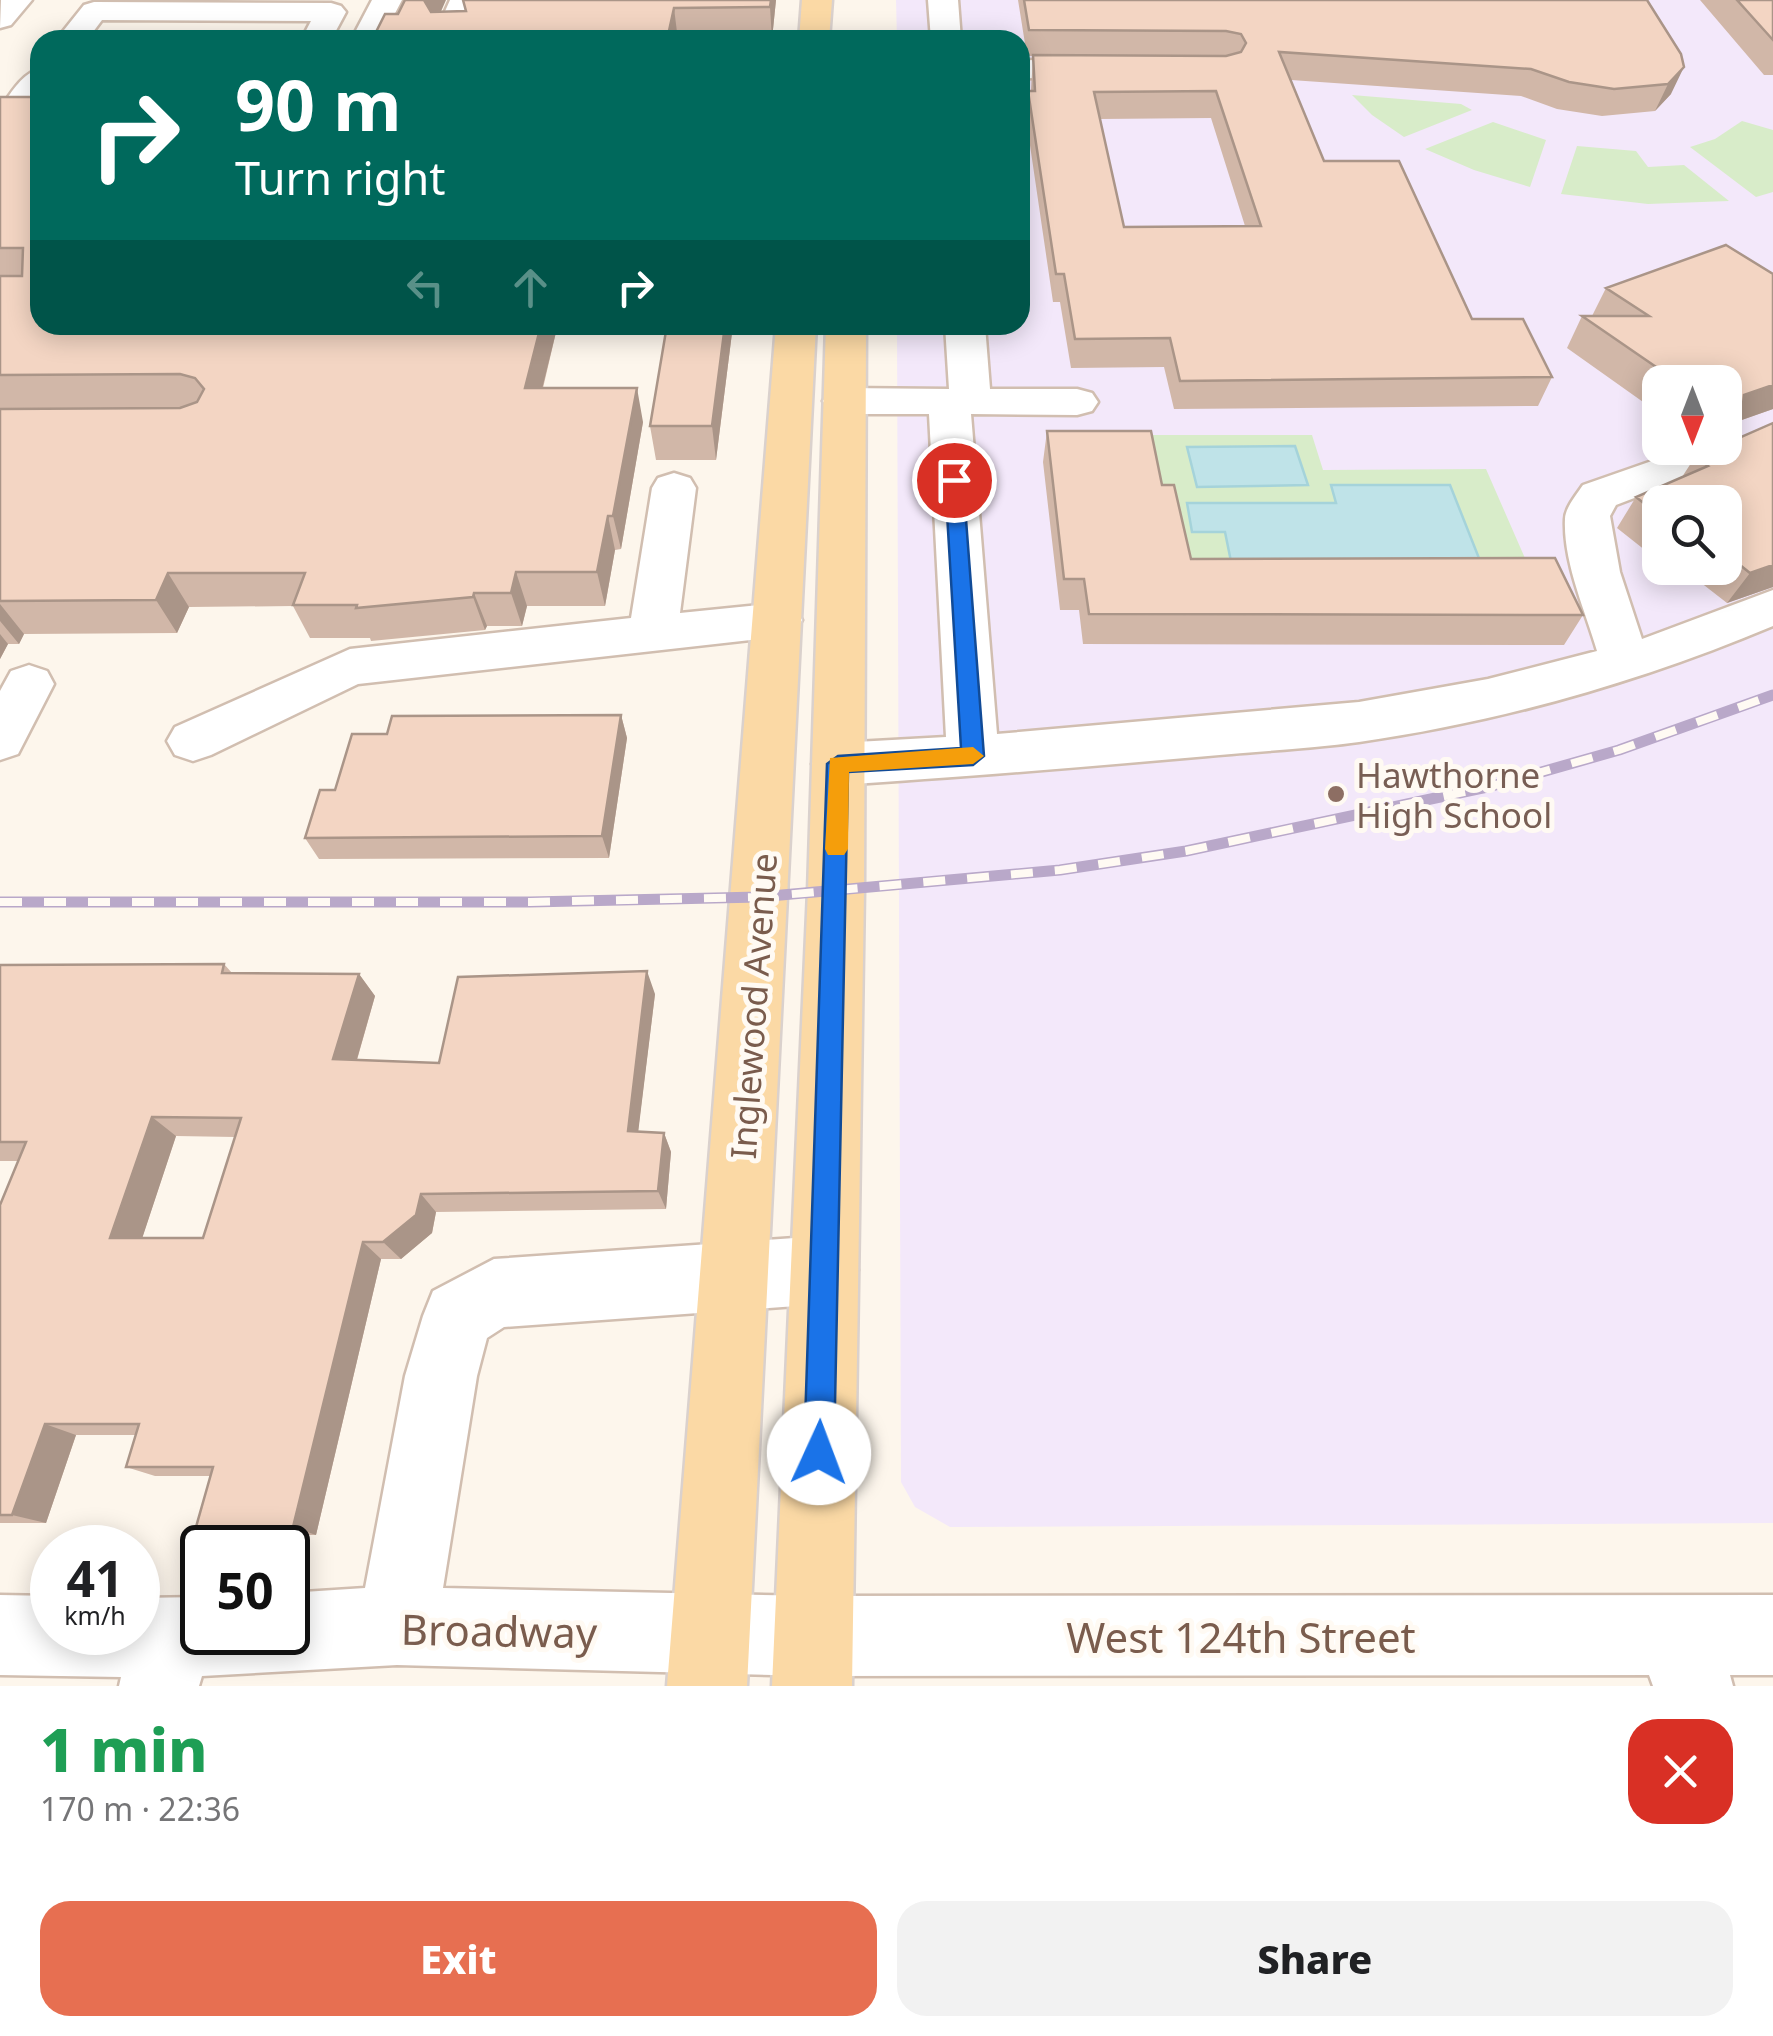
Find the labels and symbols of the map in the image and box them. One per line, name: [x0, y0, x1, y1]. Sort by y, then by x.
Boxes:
north arrow: [1642, 365, 1742, 465]
pin: [912, 438, 997, 523]
place label: Hawthorne High School: [1356, 751, 1552, 838]
marker: Hawthorne High School: [1325, 783, 1347, 805]
street label: Inglewood Avenue: [719, 851, 787, 1161]
position arrow: [767, 1401, 871, 1505]
speed limit sign: 50: [180, 1525, 310, 1655]
street label: Broadway: [400, 1600, 598, 1660]
street label: West 124th Street: [1066, 1608, 1416, 1665]

